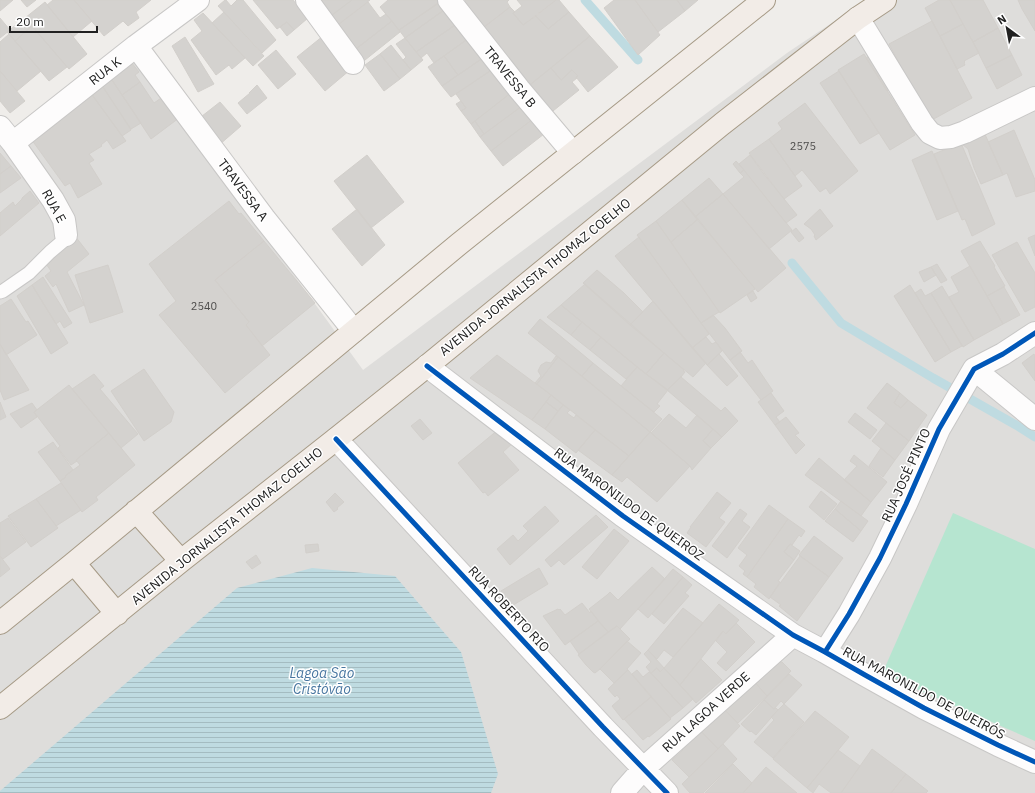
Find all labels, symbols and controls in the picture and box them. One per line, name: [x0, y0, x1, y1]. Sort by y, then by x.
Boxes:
scale bar: [10, 8, 97, 34]
north arrow: [987, 8, 1027, 48]
text: N: [995, 11, 1009, 28]
text: 20 m: [16, 14, 44, 29]
street label: TRAVESSA B: [480, 43, 540, 111]
street label: RUA K: [85, 53, 125, 89]
house number: 2575: [790, 139, 816, 153]
street label: TRAVESSA A: [214, 155, 272, 225]
street label: RUA E: [38, 186, 70, 226]
street label: AVENIDA JORNALISTA THOMAZ COELHO: [436, 194, 634, 360]
house number: 2540: [191, 299, 217, 313]
street label: RUA JOSÉ PINTO: [878, 425, 934, 525]
street label: AVENIDA JORNALISTA THOMAZ COELHO: [128, 443, 326, 609]
street label: RUA MARONILDO DE QUEIROZ: [551, 444, 708, 564]
street label: RUA ROBERTO RIO: [465, 562, 553, 656]
street label: RUA MARONILDO DE QUEIRÓS: [840, 643, 1008, 743]
water label: Lagoa São Cristóvão: [290, 664, 355, 698]
street label: RUA LAGOA VERDE: [658, 668, 754, 756]

